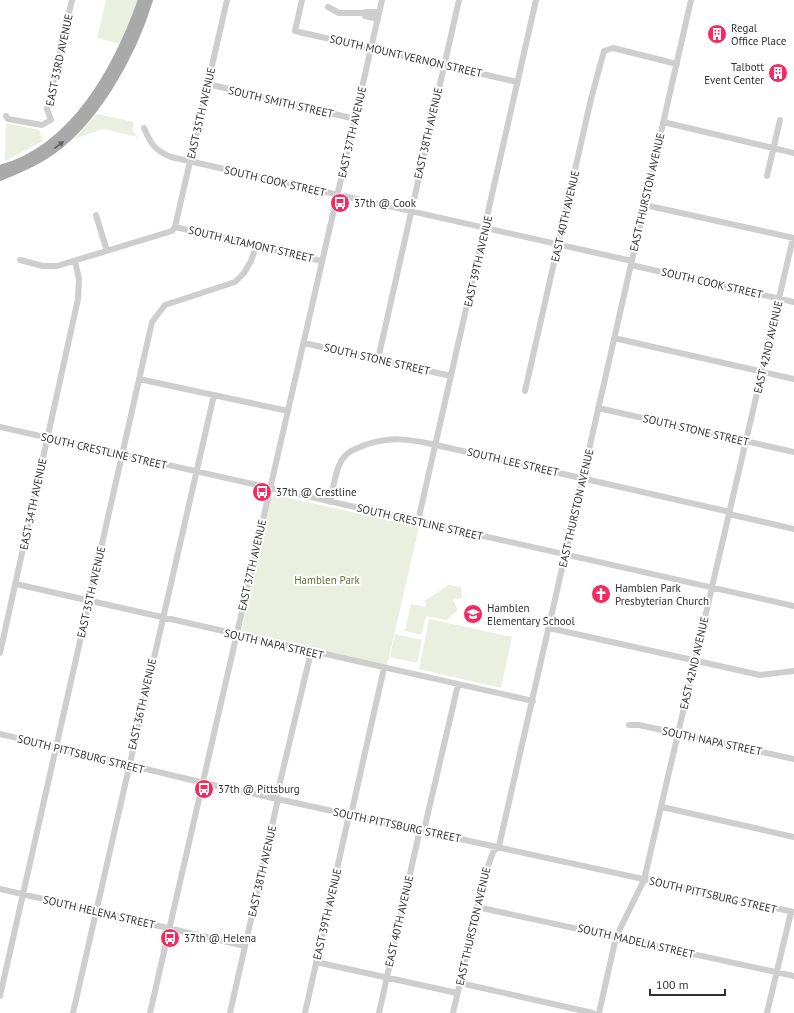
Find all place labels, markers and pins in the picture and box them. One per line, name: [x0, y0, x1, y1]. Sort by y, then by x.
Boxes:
place label: Regal Office Place: [731, 21, 787, 48]
building icon: Regal Office Place: [706, 23, 728, 45]
place label: Talbott Event Center: [704, 60, 764, 87]
building icon: Talbott Event Center: [767, 62, 789, 84]
bus stop icon: 37th @ Cook: [329, 192, 351, 214]
place label: 37th @ Cook: [354, 196, 417, 210]
bus stop icon: 37th @ Crestline: [251, 481, 273, 503]
place label: 37th @ Crestline: [276, 485, 357, 499]
place label: Hamblen Park Presbyterian Church: [615, 581, 709, 608]
church icon: Hamblen Park Presbyterian Church: [590, 583, 612, 605]
place label: Hamblen Elementary School: [487, 601, 575, 628]
school or university icon: Hamblen Elementary School: [462, 603, 484, 625]
bus stop icon: 37th @ Pittsburg: [193, 778, 215, 800]
place label: 37th @ Pittsburg: [218, 782, 300, 796]
bus stop icon: 37th @ Helena: [159, 927, 181, 949]
place label: 37th @ Helena: [184, 931, 256, 945]

